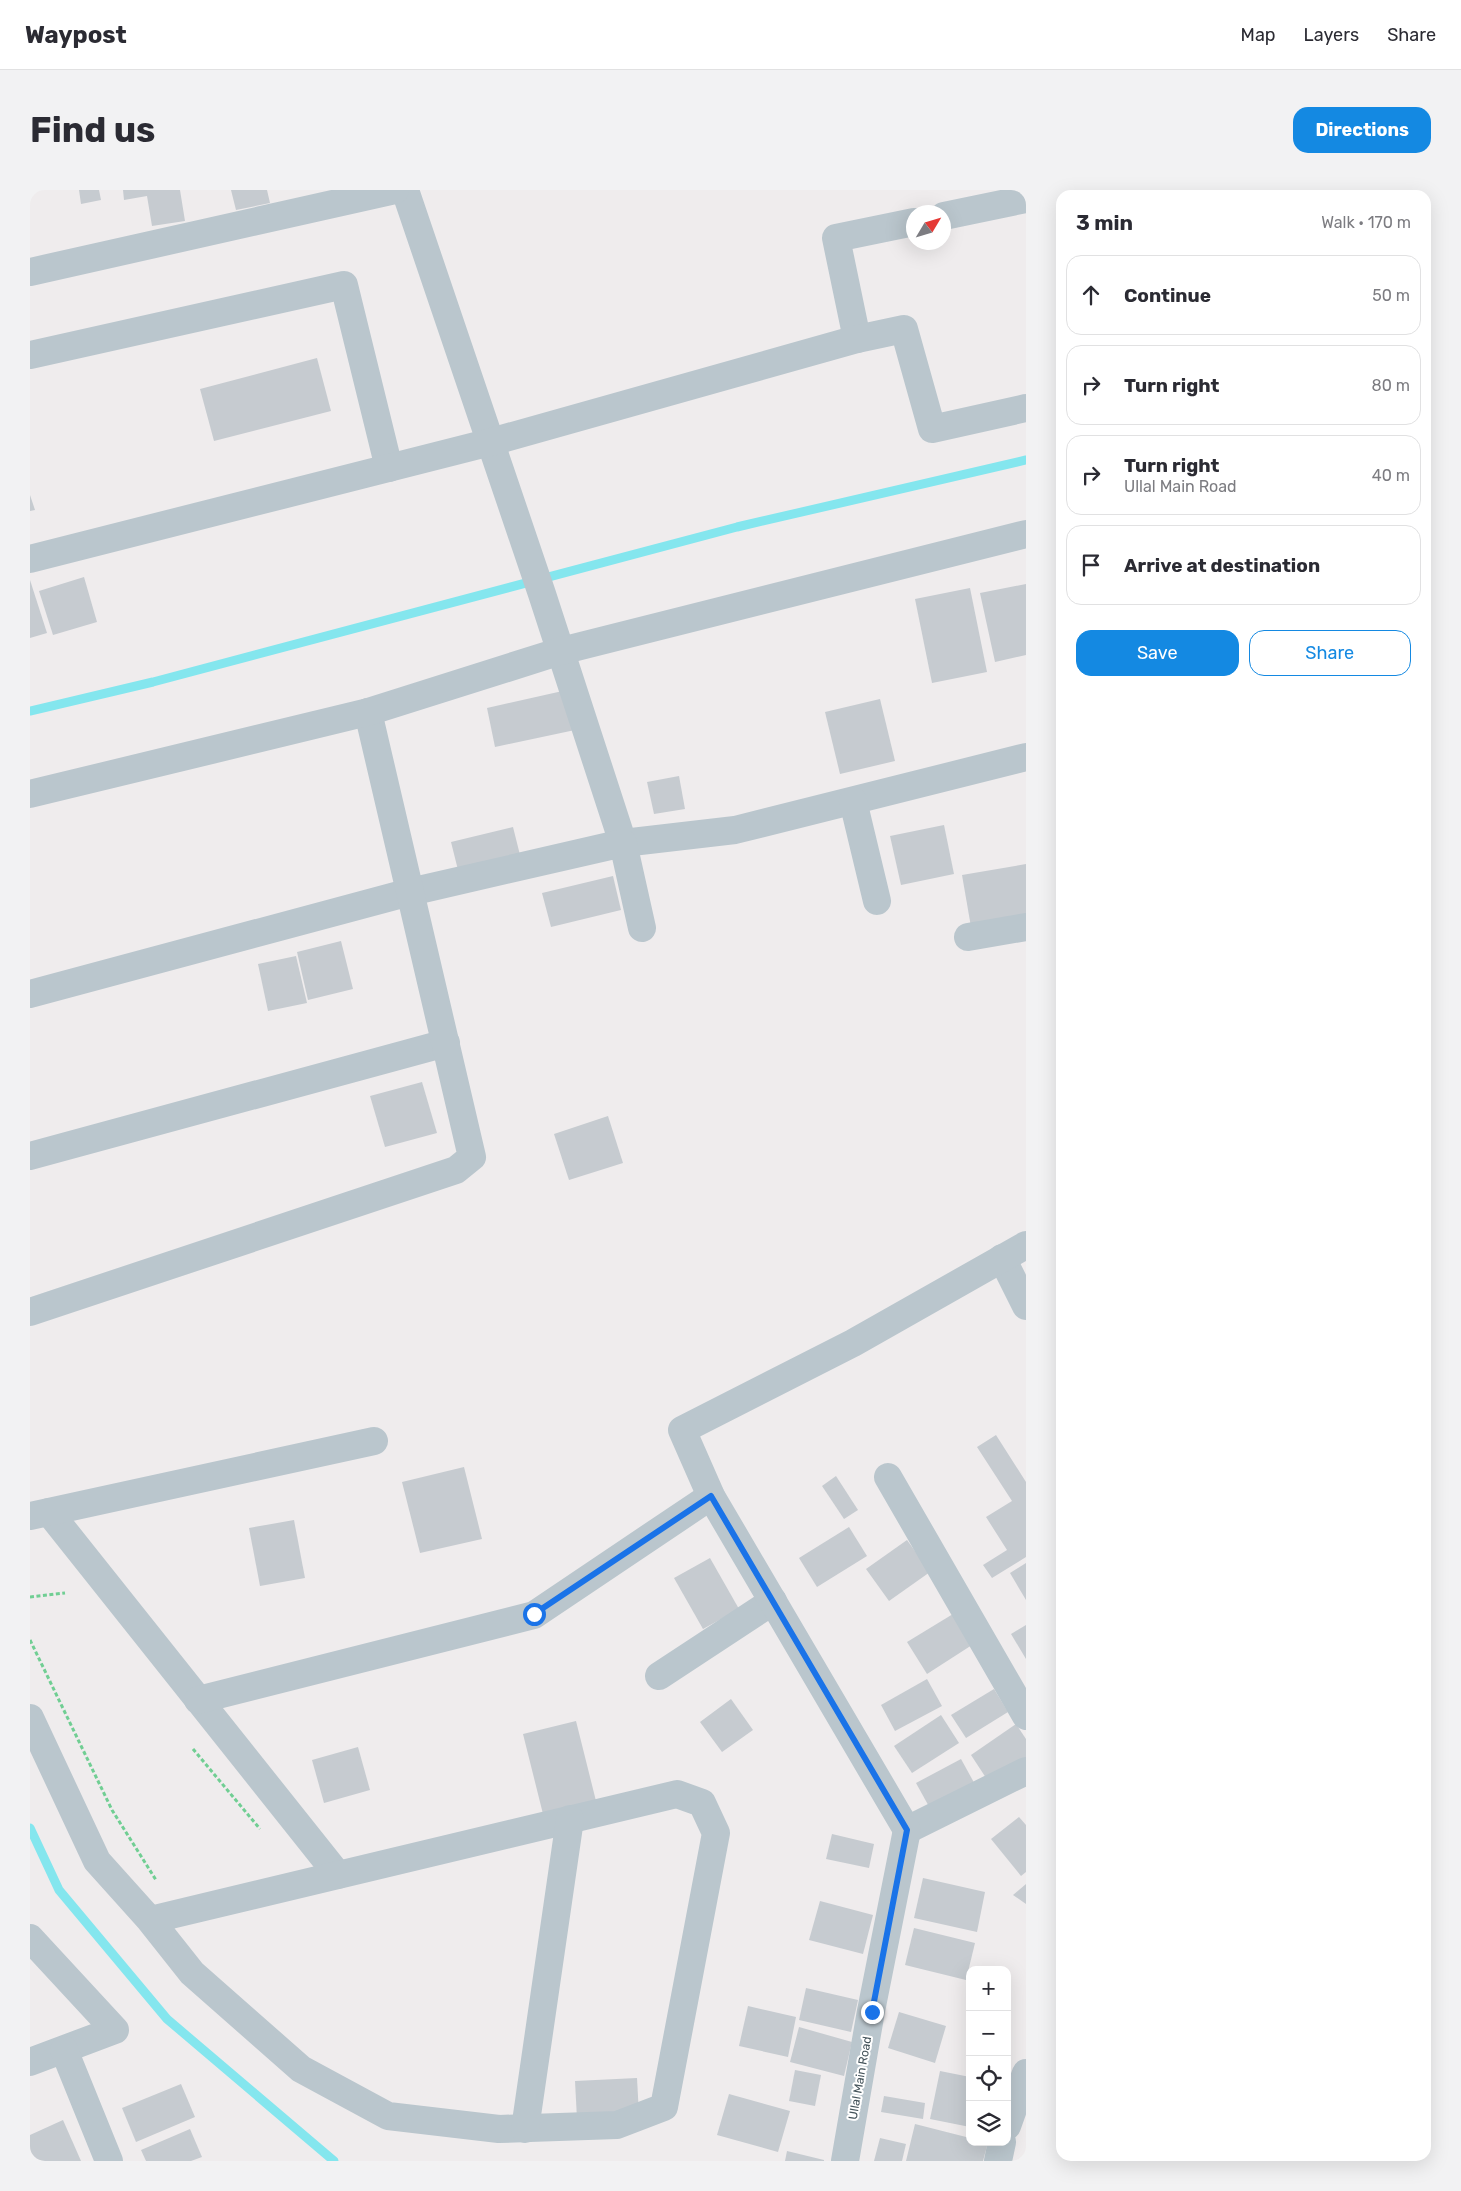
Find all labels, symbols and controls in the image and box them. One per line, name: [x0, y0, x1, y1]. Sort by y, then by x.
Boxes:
text: Waypost: [25, 21, 127, 49]
text: Map: [1241, 24, 1276, 46]
text: Layers: [1304, 24, 1359, 46]
text: Share: [1387, 24, 1436, 46]
button: Directions: [1293, 107, 1431, 153]
text: Find us: [30, 109, 155, 151]
north arrow: [906, 205, 951, 250]
text: 3 min: [1076, 210, 1133, 235]
text: Walk · 170 m: [1321, 213, 1411, 232]
icon: ahead: [1077, 281, 1105, 309]
text: Continue: [1124, 284, 1211, 307]
text: 50 m: [1372, 286, 1410, 305]
icon: right: [1077, 371, 1105, 399]
text: Turn right: [1124, 374, 1219, 397]
text: 80 m: [1372, 376, 1410, 395]
text: Turn right: [1124, 454, 1219, 477]
icon: right: [1077, 461, 1105, 489]
text: 40 m: [1372, 466, 1410, 485]
text: Ullal Main Road: [1124, 477, 1237, 496]
icon: arrive: [1077, 551, 1105, 579]
text: Arrive at destination: [1124, 554, 1320, 577]
button: Save: [1076, 630, 1239, 676]
button: Share: [1249, 630, 1411, 676]
route start: [523, 1603, 546, 1626]
map controls: [966, 1966, 1011, 2146]
button: +: [966, 1966, 1011, 2011]
route end: [861, 2001, 884, 2024]
button: −: [966, 2011, 1011, 2056]
street label: Ullal Main Road: [846, 2035, 874, 2121]
button: locate: [966, 2056, 1011, 2101]
button: layers: [966, 2101, 1011, 2146]

